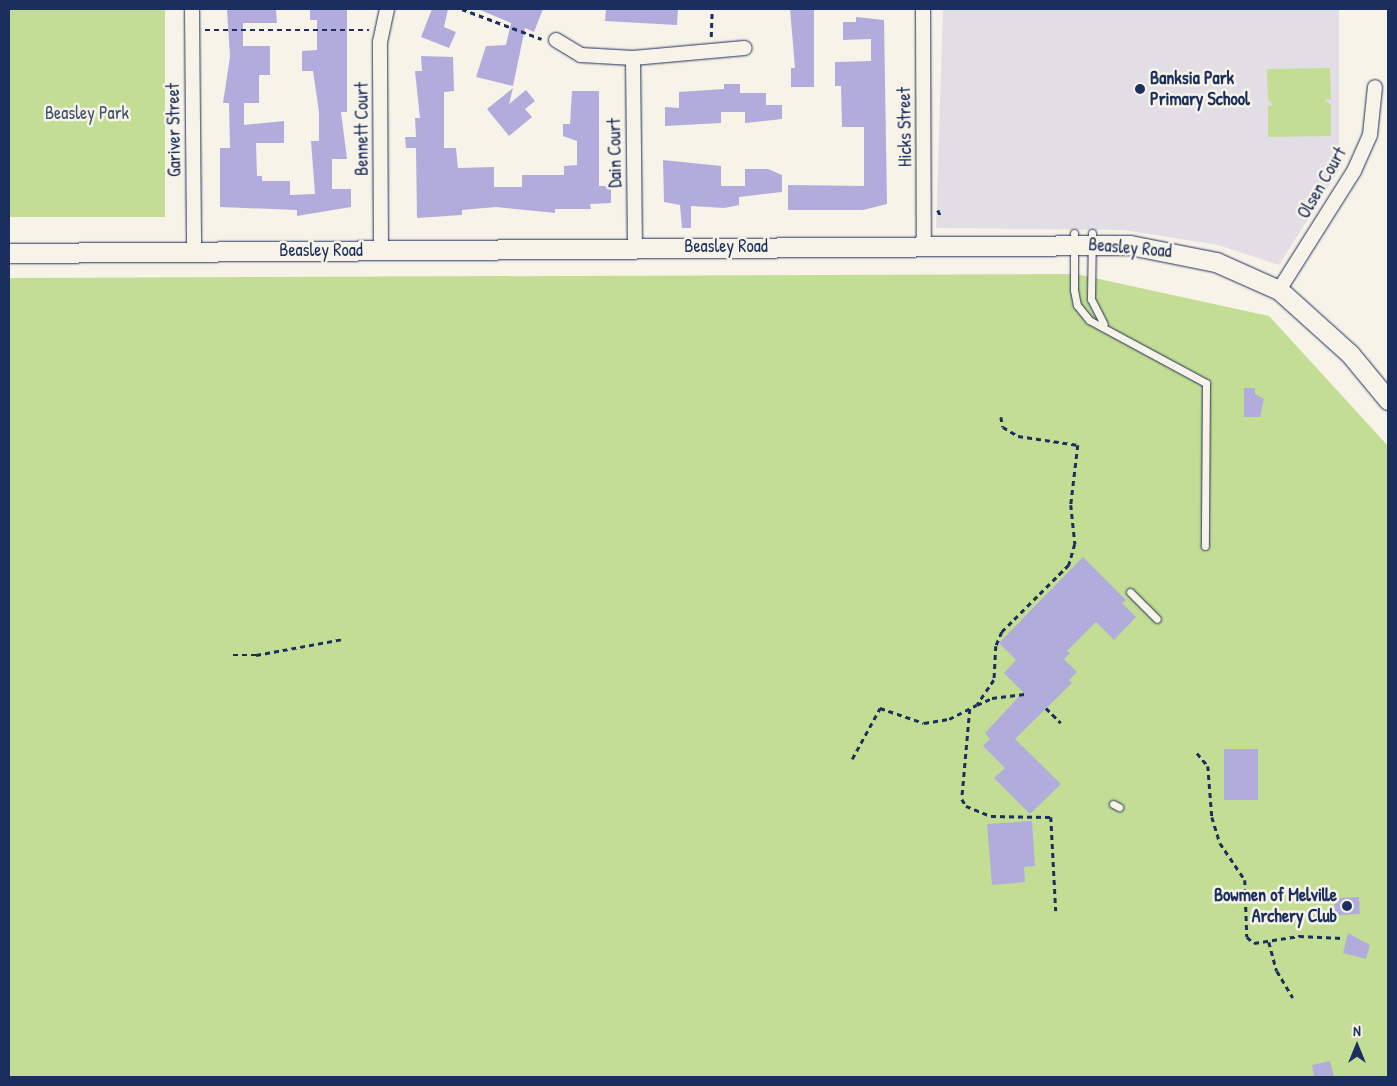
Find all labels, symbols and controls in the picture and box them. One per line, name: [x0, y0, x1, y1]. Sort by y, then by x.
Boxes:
place label: Banksia Park Primary School: [1150, 68, 1250, 110]
street label: Bennett Court: [351, 82, 373, 176]
street label: Gariver Street: [162, 83, 186, 177]
marker: Banksia Park Primary School: [1134, 83, 1146, 95]
street label: Hicks Street: [894, 87, 916, 167]
park label: Beasley Park: [45, 102, 129, 124]
street label: Dain Court: [604, 118, 626, 188]
street label: Olsen Court: [1293, 144, 1351, 222]
street label: Beasley Road: [1087, 234, 1173, 262]
street label: Beasley Road: [684, 235, 768, 257]
street label: Beasley Road: [279, 239, 363, 261]
place label: Bowmen of Melville Archery Club: [1214, 885, 1337, 928]
marker: Bowmen of Melville Archery Club: [1341, 900, 1353, 912]
north arrow: [1332, 1021, 1382, 1071]
text: N: [1353, 1021, 1361, 1040]

